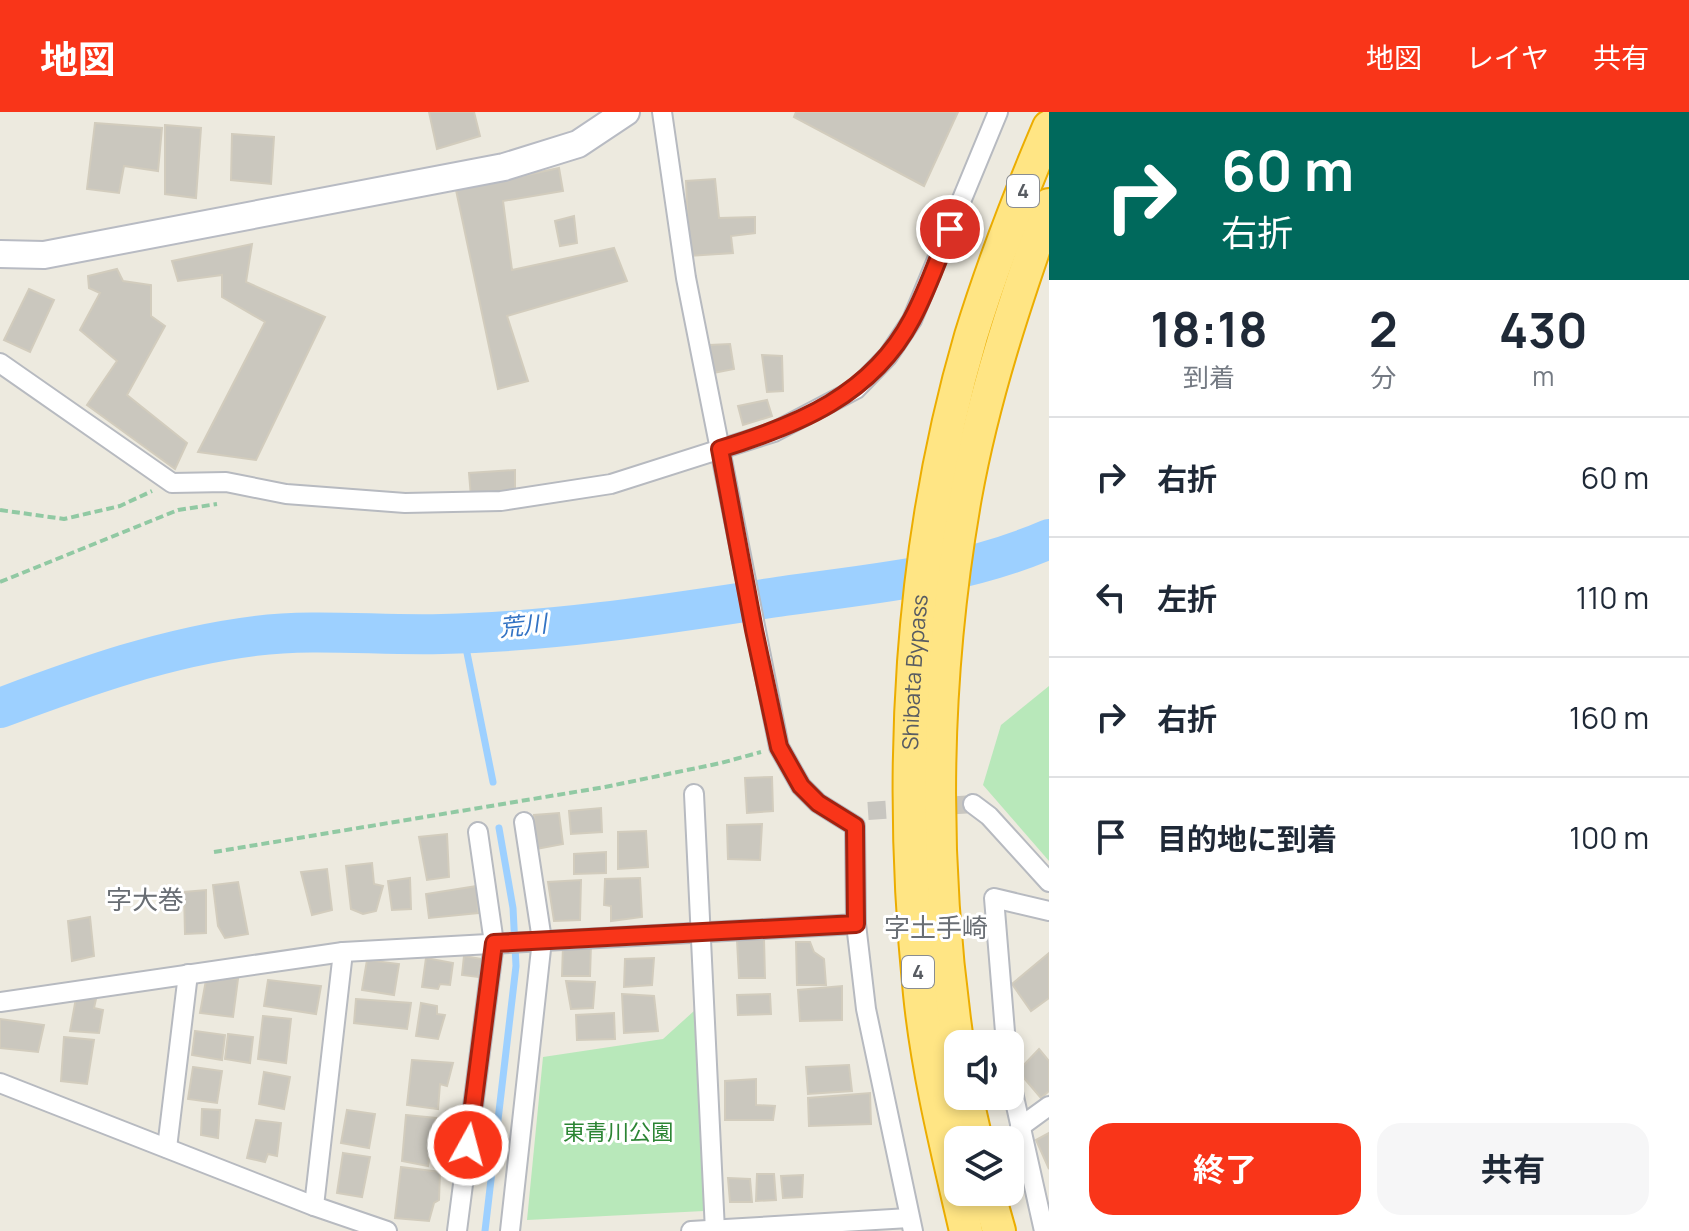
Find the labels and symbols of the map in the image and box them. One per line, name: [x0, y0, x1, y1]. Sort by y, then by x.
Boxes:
road number: 4: [1007, 175, 1039, 207]
pin: [916, 195, 984, 263]
street label: Shibata Bypass: [895, 593, 935, 750]
water label: 荒川: [497, 605, 551, 643]
district label: 字大巻: [106, 881, 184, 917]
district label: 字土手崎: [884, 909, 988, 945]
road number: 4: [902, 956, 934, 988]
position arrow: [426, 1103, 510, 1187]
park label: 東青川公園: [563, 1117, 673, 1147]

